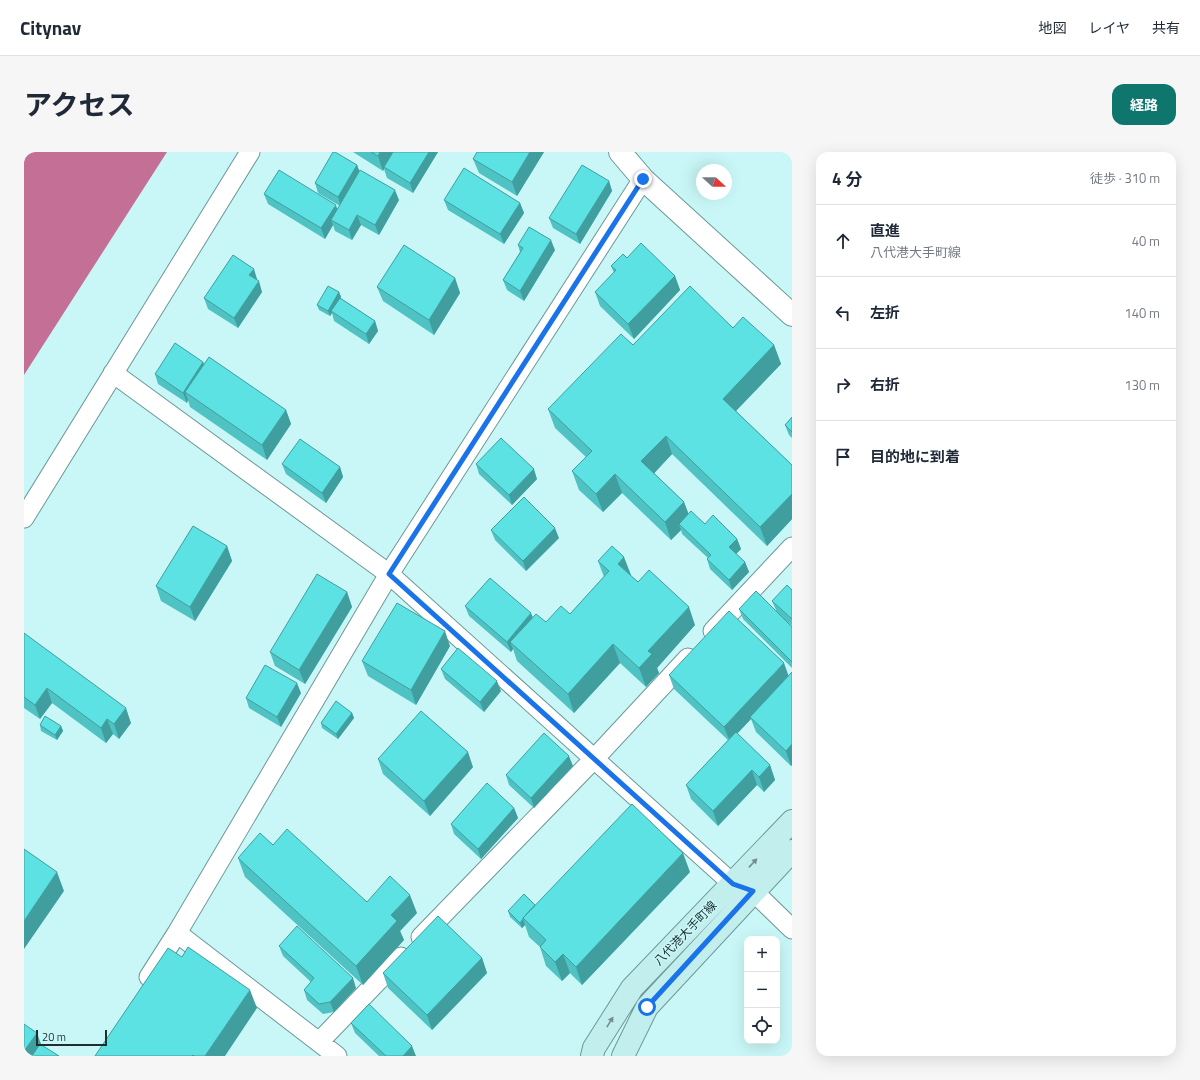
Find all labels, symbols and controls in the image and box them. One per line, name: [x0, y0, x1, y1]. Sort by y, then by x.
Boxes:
text: Citynav: [20, 13, 81, 42]
text: 地図: [1038, 17, 1066, 38]
text: レイヤ: [1088, 17, 1130, 38]
text: 共有: [1152, 17, 1180, 38]
text: アクセス: [24, 83, 135, 126]
button: 経路: [1112, 84, 1176, 125]
north arrow: [696, 164, 732, 200]
text: 4 分: [832, 166, 862, 192]
text: 徒歩 · 310 m: [1090, 168, 1160, 188]
route end: [634, 170, 652, 188]
text: 直進: [870, 219, 900, 242]
icon: ahead: [832, 230, 854, 252]
text: 40 m: [1132, 231, 1160, 251]
text: 八代港大手町線: [870, 242, 961, 262]
text: 左折: [870, 301, 900, 324]
icon: left: [832, 302, 854, 324]
text: 140 m: [1124, 303, 1160, 323]
text: 右折: [870, 373, 900, 396]
icon: right: [832, 374, 854, 396]
text: 130 m: [1124, 375, 1160, 395]
text: 目的地に到着: [870, 445, 960, 468]
icon: arrive: [832, 446, 854, 468]
one-way arrow: [748, 858, 757, 868]
street label: 八代港大手町線: [649, 896, 721, 970]
map controls: [744, 936, 780, 1044]
button: +: [744, 936, 780, 972]
button: −: [744, 972, 780, 1008]
route start: [638, 998, 656, 1016]
button: locate: [744, 1008, 780, 1044]
one-way arrow: [607, 1016, 614, 1028]
scale bar: [36, 1028, 107, 1047]
text: 20 m: [42, 1029, 66, 1045]

